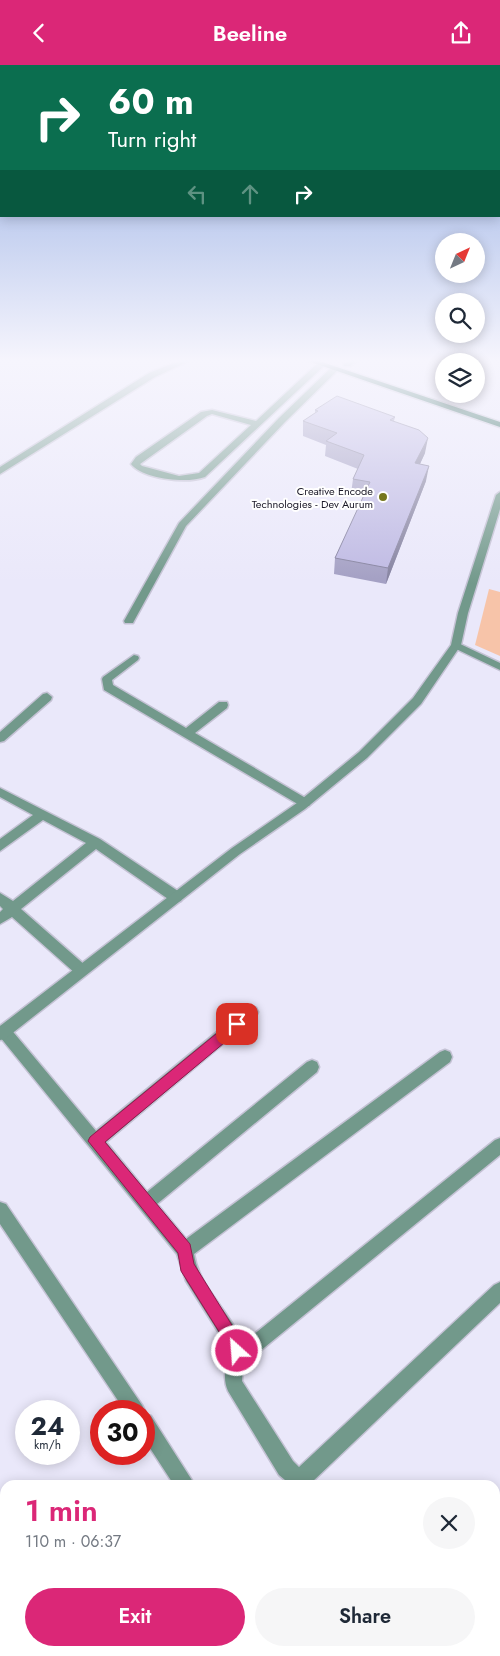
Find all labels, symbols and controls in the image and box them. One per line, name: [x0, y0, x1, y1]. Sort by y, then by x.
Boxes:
text: Beeline: [213, 17, 287, 49]
icon: back: [25, 19, 53, 47]
icon: share: [447, 19, 475, 47]
text: 60 m: [108, 77, 194, 127]
icon: right: [25, 85, 90, 150]
text: Turn right: [108, 123, 196, 155]
icon: left: [183, 180, 211, 208]
icon: ahead: [236, 180, 264, 208]
icon: right: [289, 180, 317, 208]
north arrow: [435, 233, 485, 283]
map controls: [435, 233, 485, 403]
button: search: [435, 293, 485, 343]
button: layers: [435, 353, 485, 403]
place label: Creative Encode Technologies - Dev Aurum: [252, 483, 373, 512]
marker: Creative Encode Technologies - Dev Aurum: [377, 491, 389, 503]
pin: [216, 1003, 258, 1045]
icon: arrive: [223, 1010, 251, 1038]
position arrow: [210, 1324, 262, 1376]
speed limit sign: 30: [90, 1400, 155, 1465]
text: 24: [31, 1408, 64, 1444]
text: km/h: [34, 1436, 61, 1454]
text: 1 min: [25, 1489, 98, 1532]
button: close: [423, 1497, 475, 1549]
text: 110 m · 06:37: [25, 1530, 121, 1553]
button: Exit: [25, 1588, 245, 1646]
button: Share: [255, 1588, 475, 1646]

